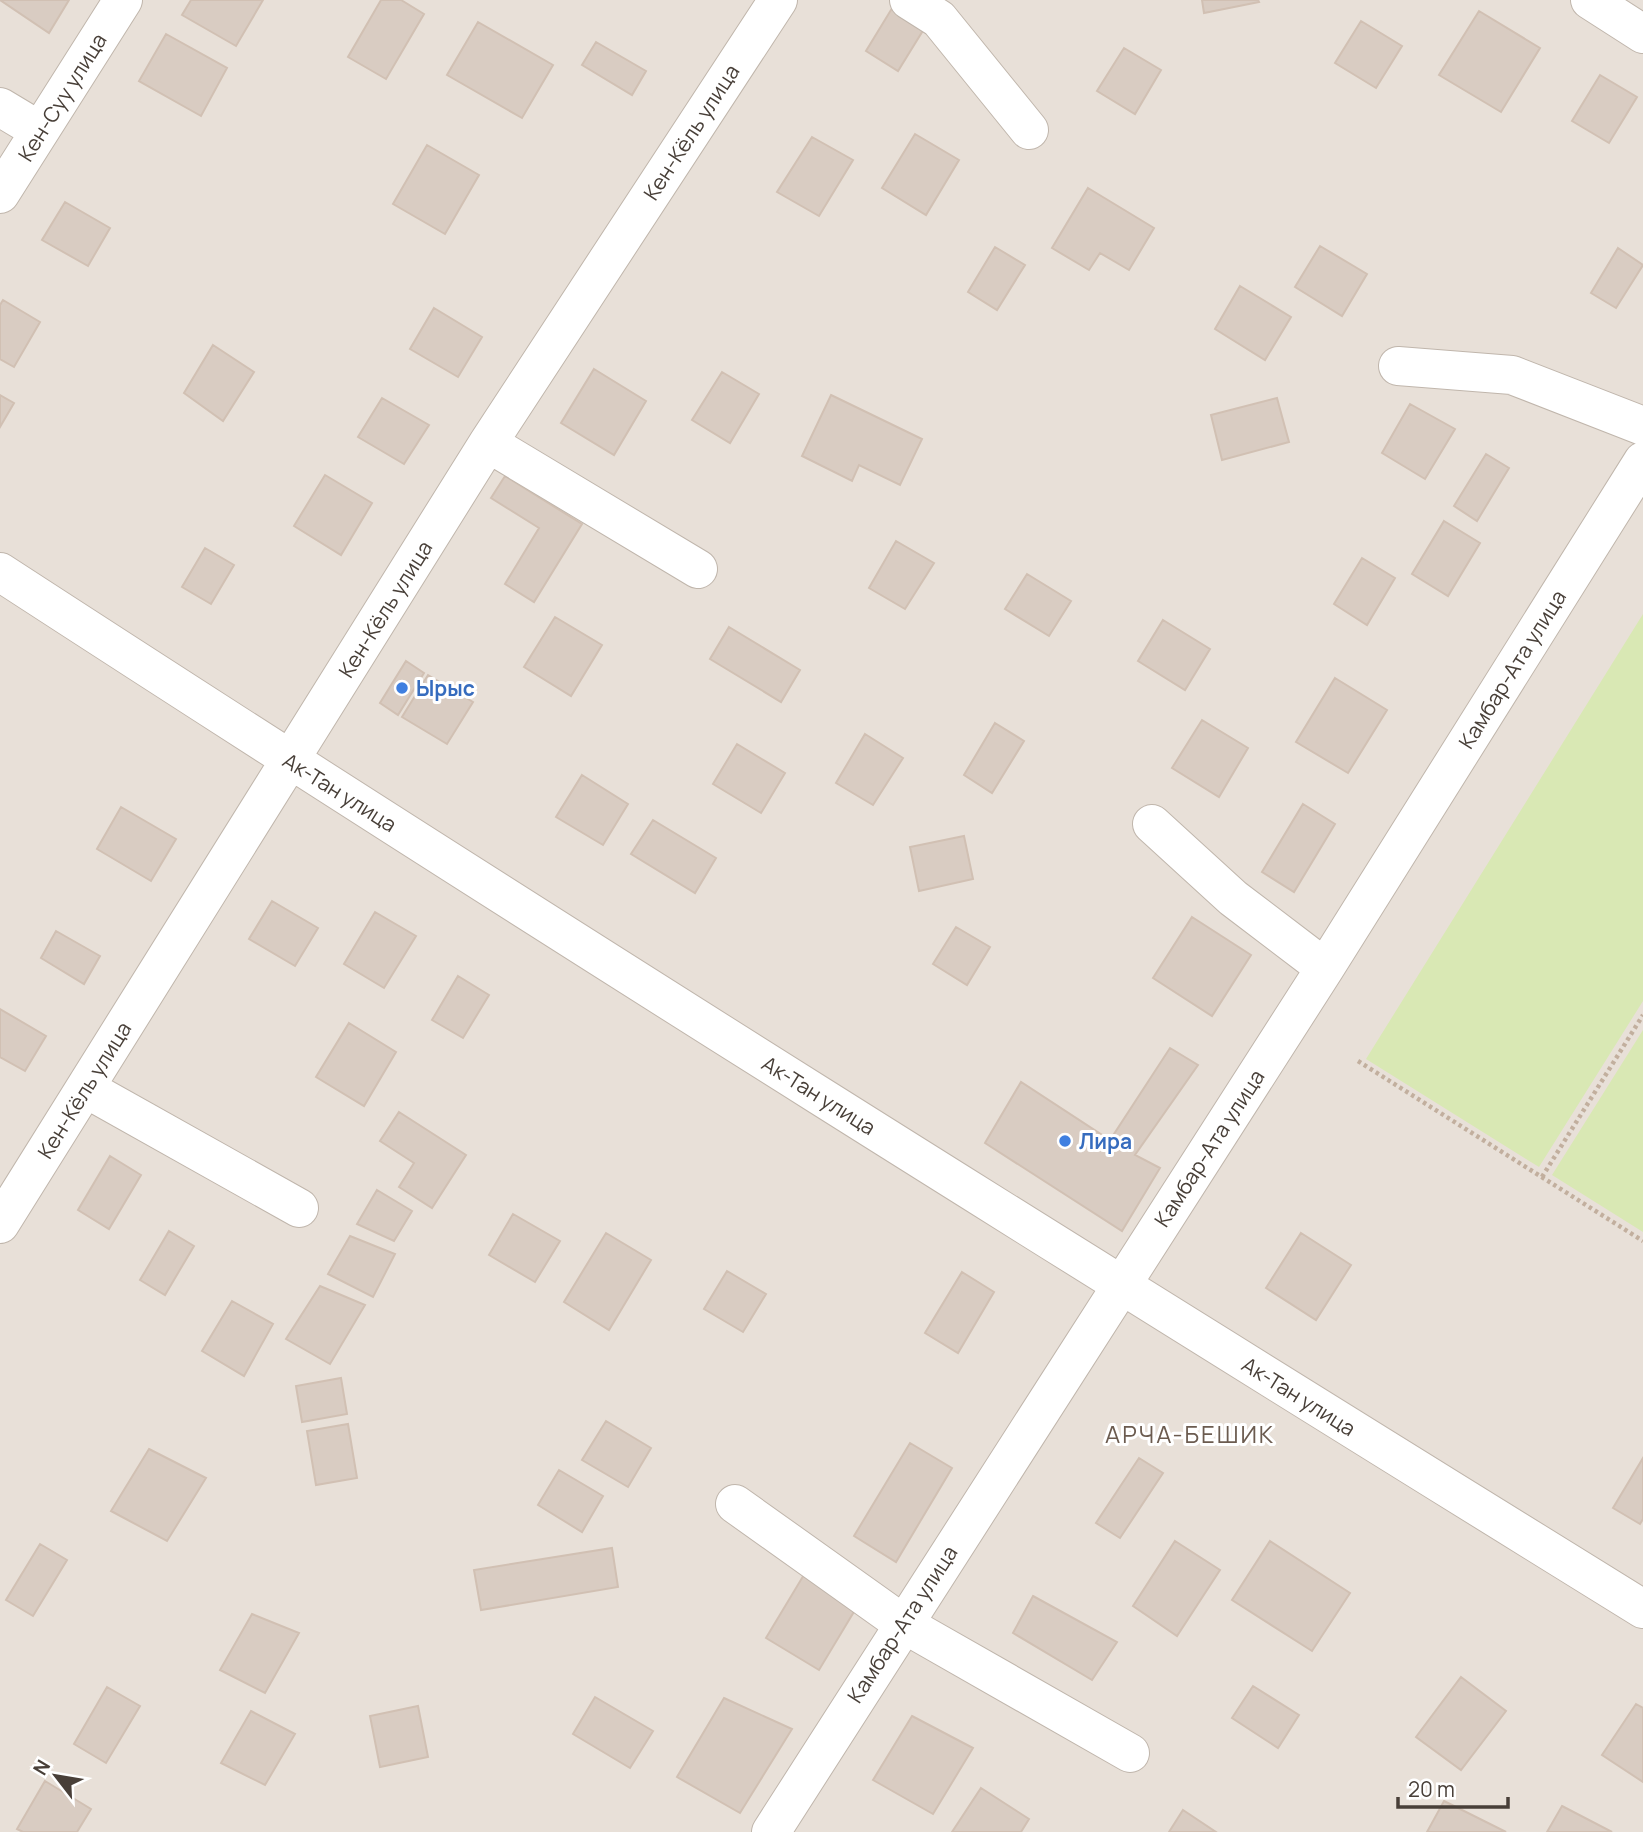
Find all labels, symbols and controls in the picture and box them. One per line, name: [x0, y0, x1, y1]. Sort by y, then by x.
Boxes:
street label: Кен-Суу улица: [11, 28, 113, 166]
street label: Кен-Кёль улица: [637, 59, 745, 205]
street label: Кен-Кёль улица: [332, 535, 438, 683]
street label: Камбар-Ата улица: [1452, 584, 1572, 754]
place label: Ырыс: [416, 674, 475, 702]
marker: Ырыс: [394, 680, 410, 696]
street label: Ак-Тан улица: [278, 746, 402, 838]
street label: Кен-Кёль улица: [31, 1016, 137, 1164]
street label: Ак-Тан улица: [757, 1049, 881, 1141]
street label: Камбар-Ата улица: [1148, 1064, 1270, 1232]
place label: Лира: [1079, 1127, 1132, 1155]
marker: Лира: [1057, 1133, 1073, 1149]
street label: Ак-Тан улица: [1237, 1350, 1361, 1442]
district label: АРЧА-БЕШИК: [1105, 1417, 1275, 1450]
street label: Камбар-Ата улица: [841, 1540, 963, 1708]
north arrow: [21, 1741, 91, 1811]
text: N: [27, 1755, 56, 1780]
scale bar: [1398, 1766, 1508, 1810]
text: 20 m: [1408, 1775, 1455, 1803]

